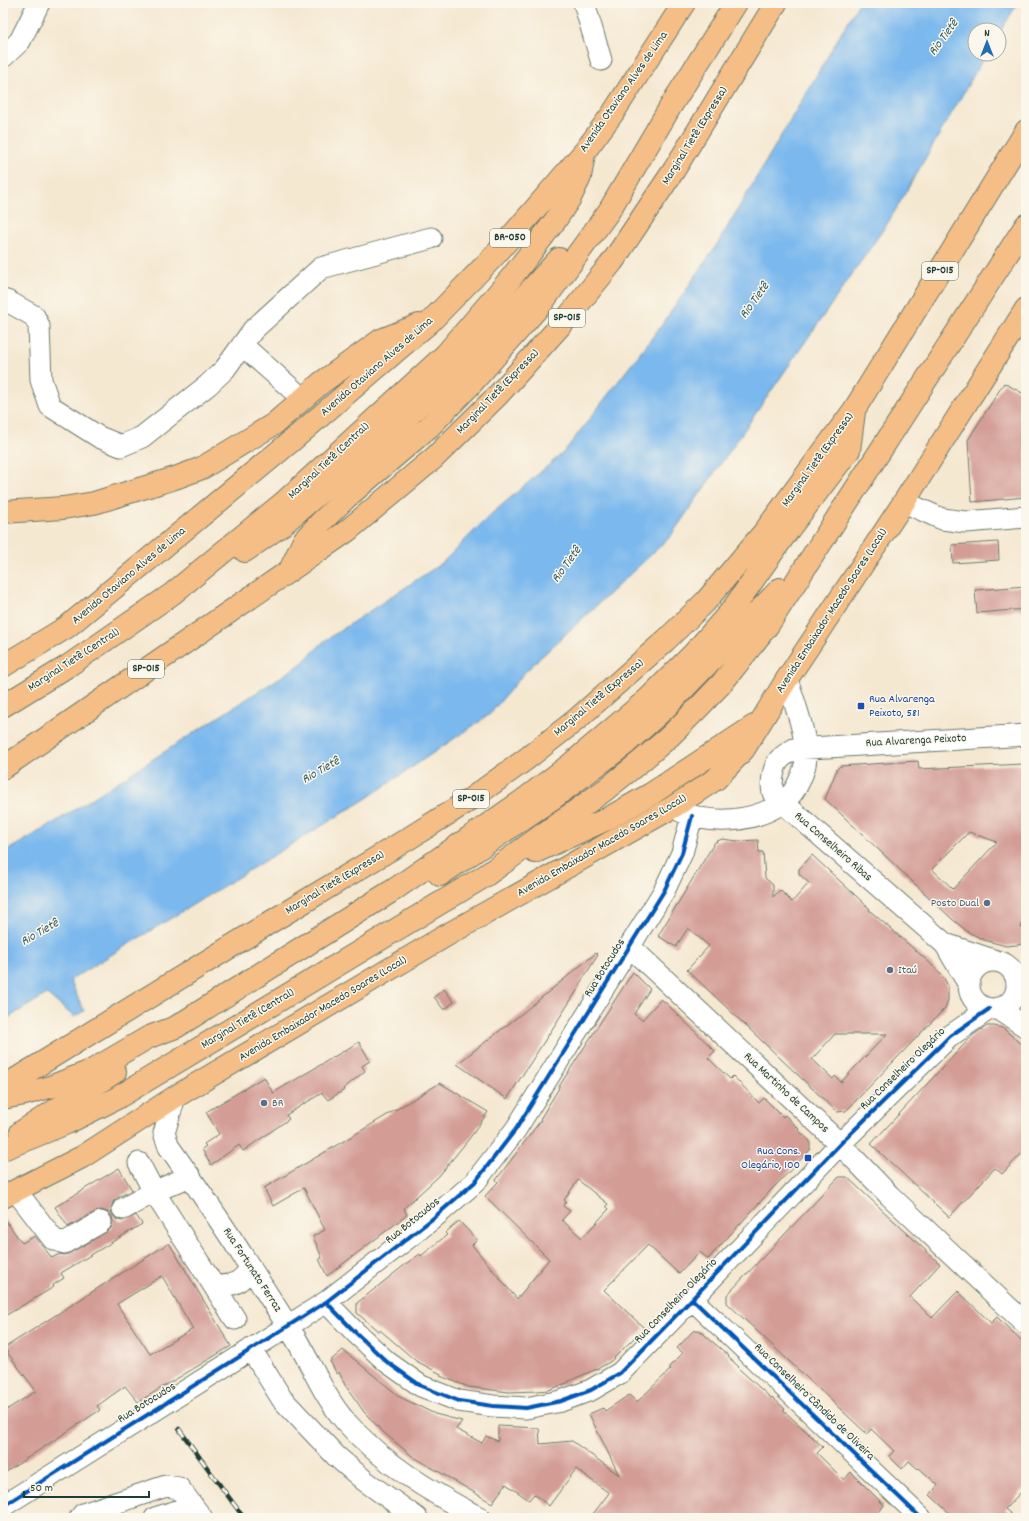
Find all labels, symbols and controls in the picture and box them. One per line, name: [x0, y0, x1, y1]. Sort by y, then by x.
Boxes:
water label: Rio Tietê: [924, 15, 965, 60]
north arrow: [967, 22, 1007, 62]
text: N: [984, 26, 990, 42]
street label: Avenida Otaviano Alves de Lima: [576, 28, 673, 156]
street label: Marginal Tietê (Expressa): [658, 84, 732, 188]
road number: BR-050: [490, 229, 530, 247]
road number: SP-015: [922, 262, 958, 280]
water label: Rio Tietê: [735, 278, 776, 323]
road number: SP-015: [549, 309, 585, 327]
street label: Avenida Otaviano Alves de Lima: [317, 313, 437, 421]
street label: Marginal Tietê (Expressa): [453, 345, 543, 439]
street label: Marginal Tietê (Expressa): [778, 409, 858, 511]
street label: Marginal Tietê (Central): [284, 419, 374, 503]
street label: Avenida Otaviano Alves de Lima: [68, 523, 190, 629]
street label: Avenida Embaixador Macedo Soares (Local): [772, 525, 892, 697]
water label: Rio Tietê: [547, 542, 588, 587]
street label: Marginal Tietê (Central): [25, 624, 123, 696]
street label: Marginal Tietê (Expressa): [550, 655, 648, 741]
road number: SP-015: [128, 660, 164, 678]
place label: Rua Alvarenga Peixoto, 581: [869, 691, 935, 722]
marker: Rua Alvarenga Peixoto, 581: [856, 701, 866, 711]
street label: Rua Alvarenga Peixoto: [865, 730, 967, 752]
water label: Rio Tietê: [298, 752, 345, 790]
road number: SP-015: [453, 790, 489, 808]
street label: Avenida Embaixador Macedo Soares (Local): [514, 790, 690, 902]
street label: Rua Conselheiro Ribas: [790, 808, 876, 886]
street label: Marginal Tietê (Expressa): [282, 847, 388, 919]
place label: Posto Dual: [931, 895, 979, 912]
marker: Posto Dual: [982, 898, 992, 908]
water label: Rio Tietê: [17, 914, 64, 952]
street label: Rua Botocudos: [580, 935, 630, 1001]
street label: Avenida Embaixador Macedo Soares (Local): [236, 952, 410, 1066]
place label: Itaú: [898, 962, 917, 979]
marker: Itaú: [885, 965, 895, 975]
street label: Marginal Tietê (Central): [198, 984, 298, 1054]
street label: Rua Conselheiro Olegário: [856, 1024, 950, 1114]
street label: Rua Martinho de Campos: [739, 1049, 833, 1137]
place label: BR: [272, 1095, 284, 1112]
marker: BR: [259, 1098, 269, 1108]
place label: Rua Cons. Olegário, 100: [741, 1143, 800, 1174]
marker: Rua Cons. Olegário, 100: [803, 1153, 813, 1163]
street label: Rua Botocudos: [382, 1194, 444, 1248]
street label: Rua Fortunato Ferraz: [218, 1224, 286, 1316]
street label: Rua Conselheiro Olegário: [631, 1254, 721, 1348]
street label: Rua Conselheiro Cândido de Oliveira: [750, 1340, 878, 1465]
street label: Rua Botocudos: [114, 1378, 180, 1428]
scale bar: [24, 1473, 149, 1499]
text: 50 m: [30, 1480, 53, 1497]

